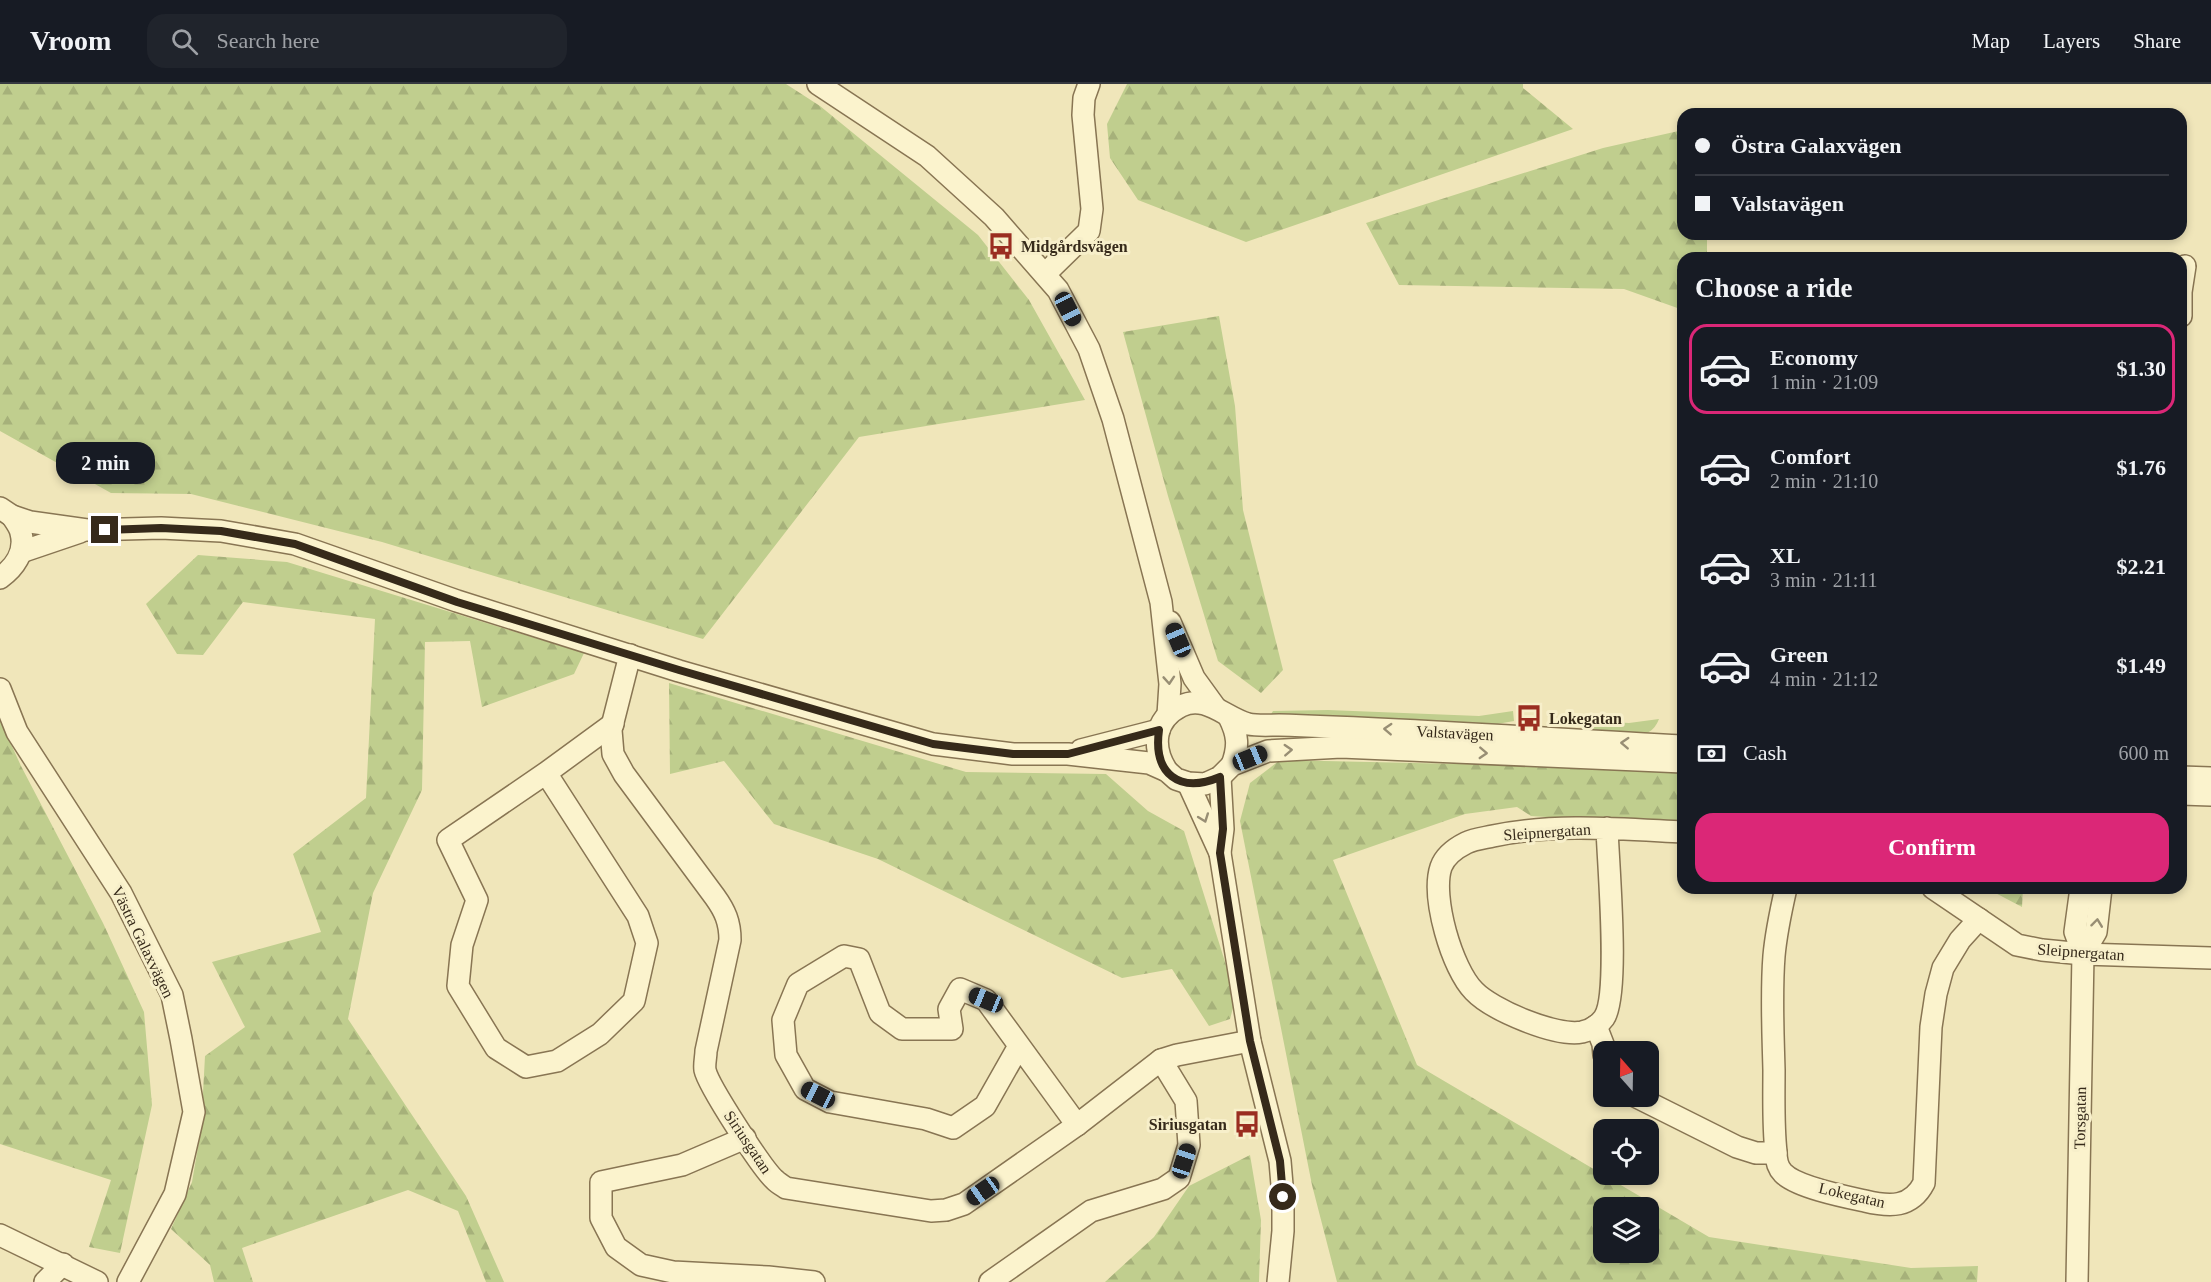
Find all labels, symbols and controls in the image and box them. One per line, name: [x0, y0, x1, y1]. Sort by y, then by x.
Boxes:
search box: [147, 14, 567, 68]
text: Vroom: [30, 25, 111, 56]
icon: search: [168, 25, 201, 58]
text: Search here: [216, 28, 320, 53]
text: Map: [1972, 29, 2010, 53]
text: Layers: [2043, 29, 2100, 53]
text: Share: [2133, 29, 2181, 53]
text: Östra Galaxvägen: [1731, 133, 1902, 158]
text: Valstavägen: [1731, 191, 1844, 216]
bus stop icon: Midgårdsvägen: [986, 231, 1016, 261]
place label: Midgårdsvägen: [1021, 238, 1128, 256]
text: Choose a ride: [1695, 273, 1853, 303]
car: [1052, 289, 1084, 329]
icon: car: [1698, 342, 1752, 396]
text: Economy: [1770, 345, 1858, 370]
text: $1.30: [2117, 356, 2166, 381]
text: 1 min · 21:09: [1770, 371, 1878, 393]
icon: car: [1698, 441, 1752, 495]
callout: 2 min: [56, 443, 154, 485]
text: Comfort: [1770, 444, 1851, 469]
text: 2 min: [81, 452, 130, 474]
text: $1.76: [2117, 455, 2166, 480]
text: 2 min · 21:10: [1770, 470, 1878, 492]
route end: [91, 516, 118, 543]
icon: car: [1698, 540, 1752, 594]
text: XL: [1770, 543, 1801, 568]
text: $2.21: [2117, 554, 2166, 579]
text: 3 min · 21:11: [1770, 569, 1878, 591]
car: [1163, 620, 1193, 660]
icon: car: [1698, 639, 1752, 693]
text: Green: [1770, 642, 1828, 667]
text: $1.49: [2117, 653, 2166, 678]
text: 4 min · 21:12: [1770, 668, 1878, 690]
one-way arrow: [1162, 675, 1175, 684]
bus stop icon: Lokegatan: [1514, 703, 1544, 733]
place label: Lokegatan: [1549, 710, 1622, 728]
street label: Valstavägen: [1416, 722, 1494, 745]
one-way arrow: [1383, 723, 1392, 736]
one-way arrow: [1620, 736, 1629, 749]
icon: cash: [1695, 737, 1728, 770]
text: Cash: [1743, 740, 1787, 765]
text: 600 m: [2118, 742, 2169, 764]
car: [1230, 743, 1270, 773]
one-way arrow: [1283, 743, 1292, 756]
one-way arrow: [1478, 747, 1487, 760]
one-way arrow: [1197, 812, 1209, 823]
button: Confirm: [1695, 813, 2169, 882]
street label: Sleipnergatan: [1503, 820, 1591, 845]
street label: Västra Galaxvägen: [108, 883, 177, 1001]
one-way arrow: [2090, 918, 2103, 927]
street label: Sleipnergatan: [2037, 940, 2125, 965]
car: [966, 985, 1006, 1015]
north arrow: [1593, 1041, 1659, 1107]
map controls: [1593, 1041, 1659, 1263]
car: [798, 1079, 838, 1111]
street label: Torsgatan: [2071, 1086, 2090, 1150]
street label: Siriusgatan: [720, 1107, 775, 1177]
bus stop icon: Siriusgatan: [1232, 1109, 1262, 1139]
place label: Siriusgatan: [1149, 1116, 1227, 1134]
button: locate: [1593, 1119, 1659, 1185]
car: [1170, 1141, 1198, 1181]
car: [963, 1173, 1003, 1209]
street label: Lokegatan: [1817, 1179, 1887, 1212]
route start: [1269, 1183, 1296, 1210]
button: layers: [1593, 1197, 1659, 1263]

